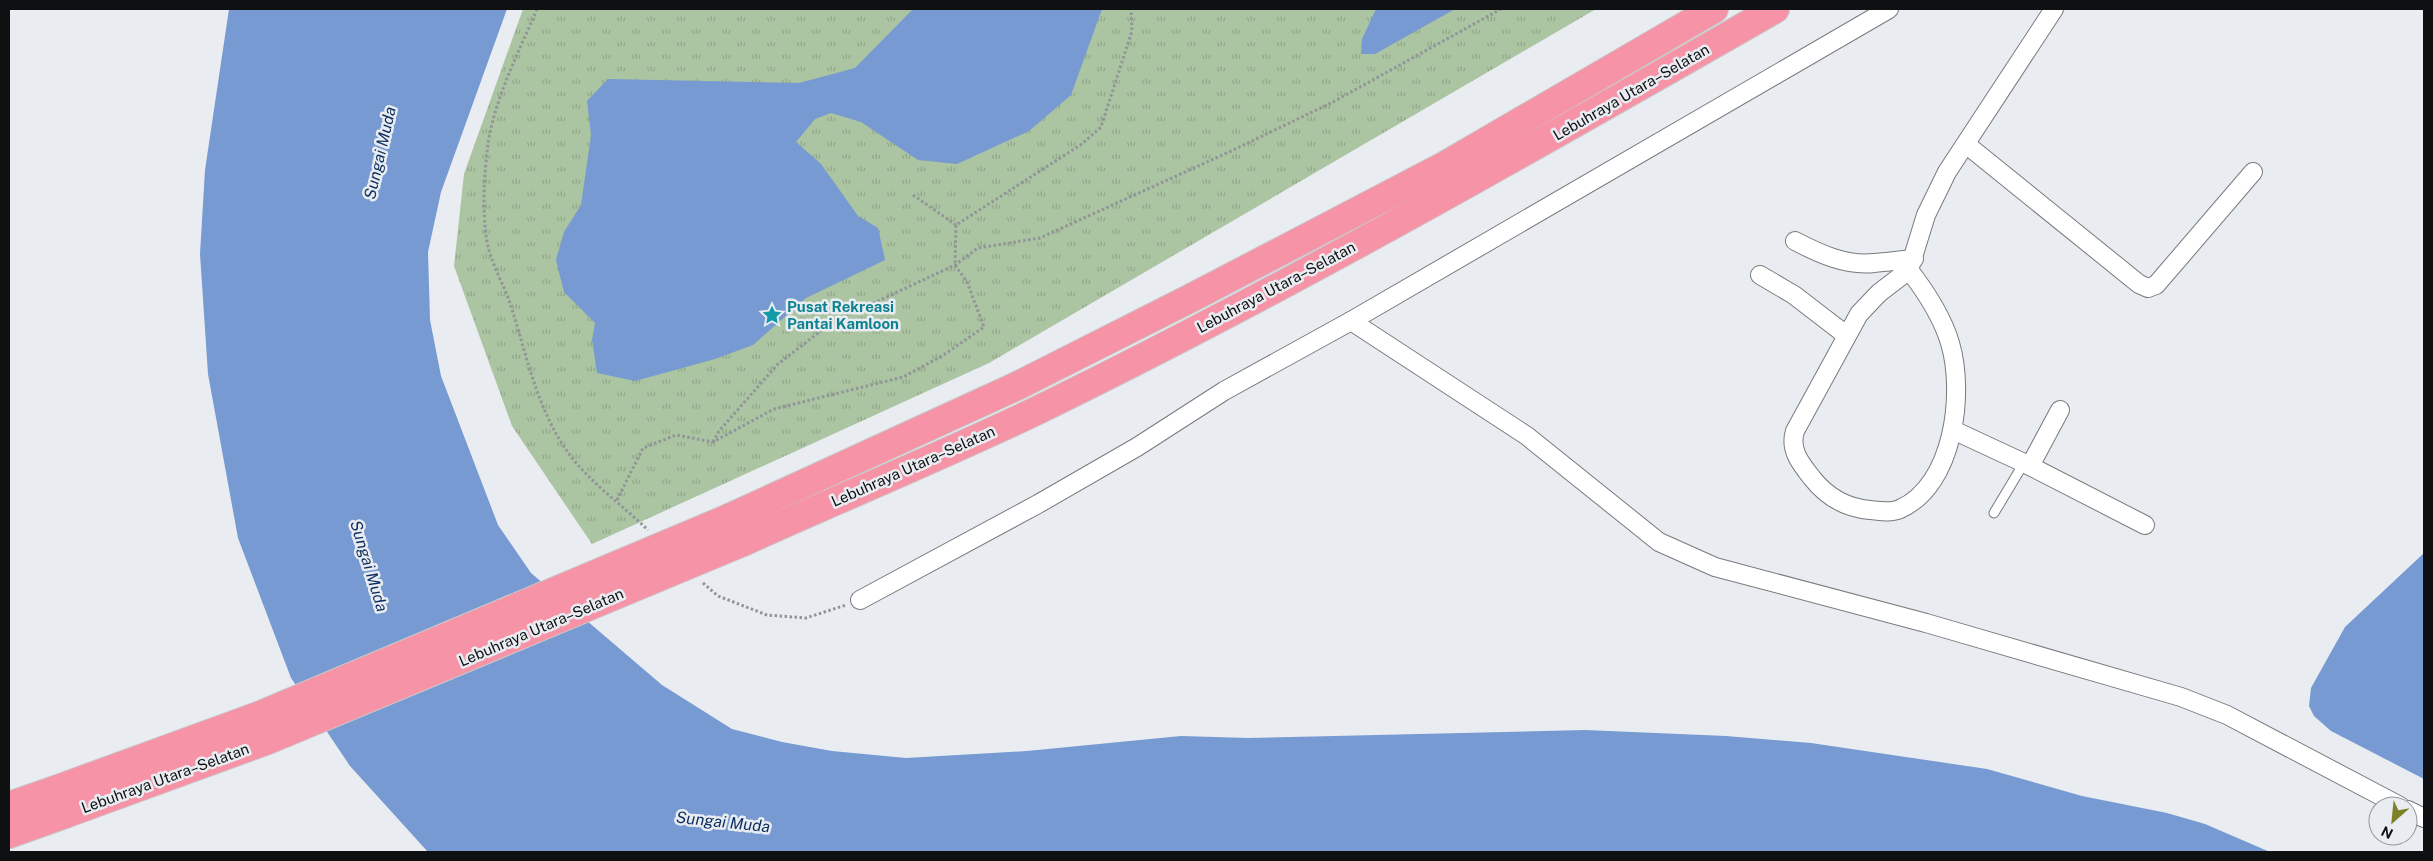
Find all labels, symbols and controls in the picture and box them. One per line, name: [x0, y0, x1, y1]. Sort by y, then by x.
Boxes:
street label: Lebuhraya Utara–Selatan: [1550, 40, 1712, 144]
water label: Sungai Muda: [360, 105, 400, 201]
street label: Lebuhraya Utara–Selatan: [1194, 238, 1358, 336]
place label: Pusat Rekreasi Pantai Kamloon: [787, 298, 899, 332]
place icon: Pusat Rekreasi Pantai Kamloon: [761, 304, 783, 326]
street label: Lebuhraya Utara–Selatan: [829, 422, 997, 510]
water label: Sungai Muda: [346, 518, 392, 614]
street label: Lebuhraya Utara–Selatan: [456, 585, 626, 669]
street label: Lebuhraya Utara–Selatan: [79, 740, 251, 816]
north arrow: [2368, 796, 2418, 846]
water label: Sungai Muda: [675, 808, 771, 836]
text: N: [2379, 823, 2396, 842]

